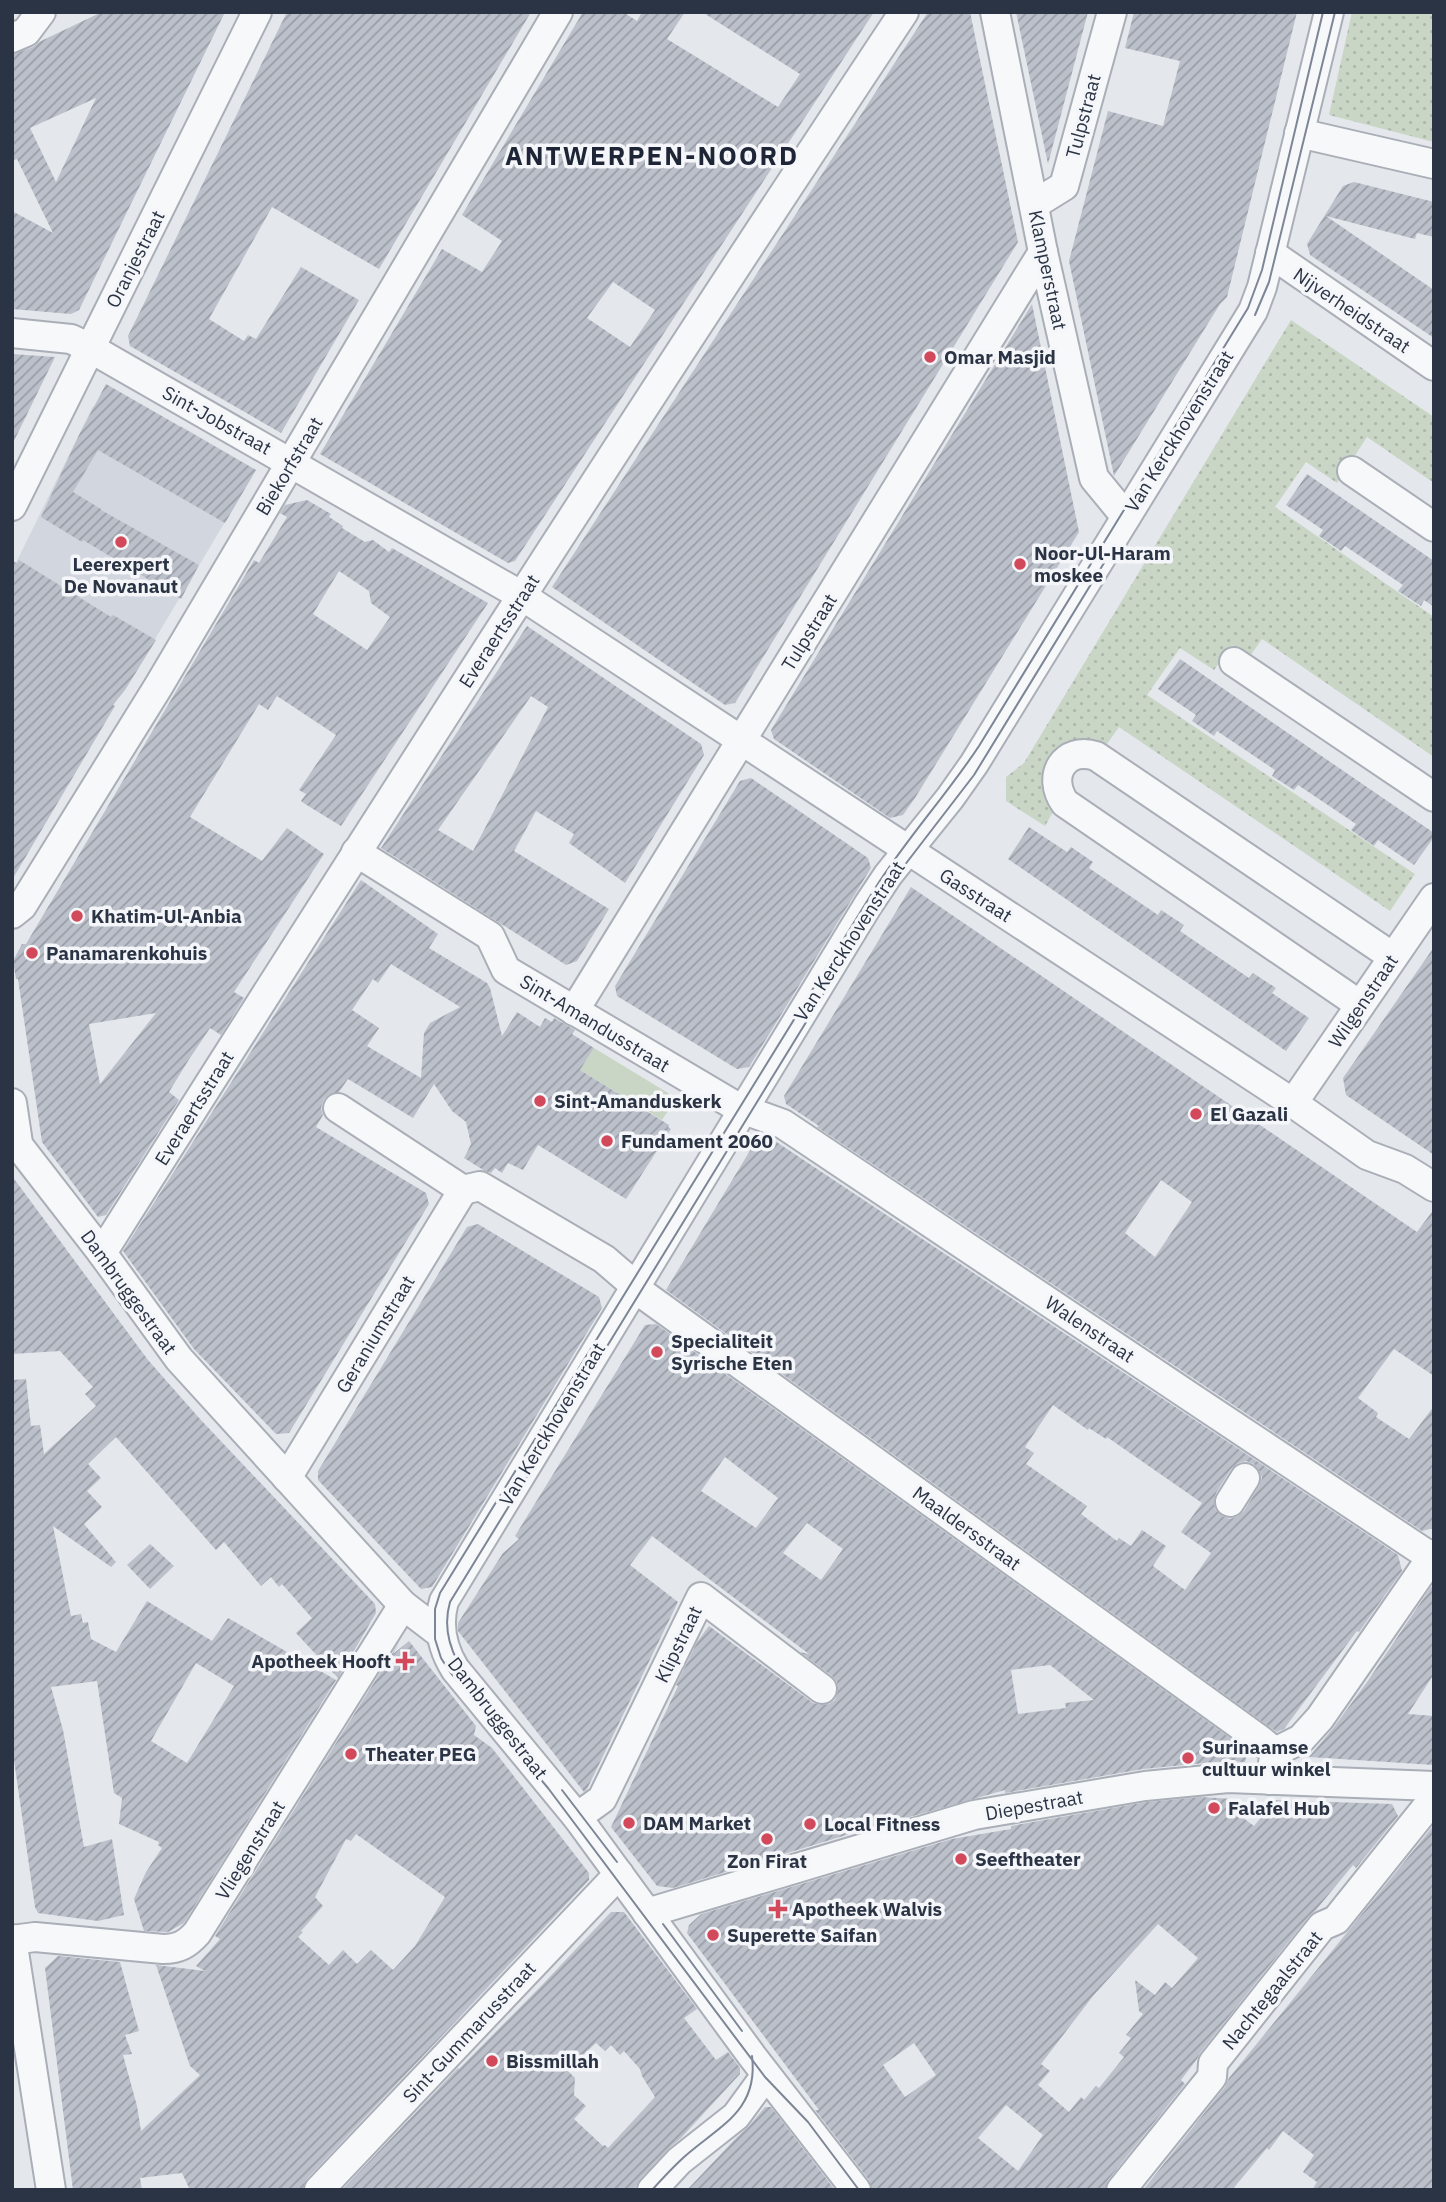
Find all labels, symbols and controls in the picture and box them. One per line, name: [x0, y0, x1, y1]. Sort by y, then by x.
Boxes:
street label: Tulpstraat: [1060, 71, 1106, 161]
district label: ANTWERPEN-NOORD: [505, 138, 799, 172]
street label: Oranjestraat: [100, 206, 170, 312]
street label: Klamperstraat: [1024, 208, 1072, 332]
street label: Nijverheidstraat: [1289, 262, 1415, 358]
place label: Omar Masjid: [944, 345, 1056, 369]
street label: Van Kerckhovenstraat: [1119, 346, 1239, 516]
marker: Omar Masjid: [922, 349, 938, 365]
street label: Sint-Jobstraat: [158, 380, 276, 460]
street label: Biekorfstraat: [250, 412, 328, 520]
marker: Leerexpert De Novanaut: [113, 534, 129, 550]
place label: Noor-Ul-Haram moskee: [1034, 541, 1171, 587]
place label: Leerexpert De Novanaut: [64, 552, 178, 598]
marker: Noor-Ul-Haram moskee: [1012, 556, 1028, 572]
street label: Everaertsstraat: [453, 570, 545, 692]
street label: Tulpstraat: [776, 589, 842, 675]
street label: Van Kerckhovenstraat: [788, 856, 910, 1026]
street label: Gasstraat: [935, 863, 1017, 927]
place label: Khatim-Ul-Anbia: [91, 904, 242, 928]
marker: Khatim-Ul-Anbia: [69, 908, 85, 924]
place label: Panamarenkohuis: [46, 941, 207, 965]
marker: Panamarenkohuis: [24, 945, 40, 961]
street label: Wilgenstraat: [1323, 950, 1403, 1052]
street label: Sint-Amandusstraat: [516, 969, 674, 1077]
street label: Everaertsstraat: [149, 1046, 239, 1170]
place label: Sint-Amanduskerk: [554, 1089, 721, 1113]
marker: Sint-Amanduskerk: [532, 1093, 548, 1109]
place label: El Gazali: [1210, 1102, 1288, 1126]
marker: El Gazali: [1188, 1106, 1204, 1122]
place label: Fundament 2060: [621, 1129, 773, 1153]
marker: Fundament 2060: [599, 1133, 615, 1149]
street label: Dambruggestraat: [76, 1225, 182, 1359]
street label: Geraniumstraat: [330, 1271, 420, 1397]
street label: Walenstraat: [1041, 1290, 1139, 1368]
place label: Specialiteit Syrische Eten: [671, 1329, 793, 1375]
street label: Van Kerckhovenstraat: [494, 1338, 610, 1510]
marker: Specialiteit Syrische Eten: [649, 1344, 665, 1360]
street label: Maaldersstraat: [908, 1481, 1026, 1575]
street label: Klipstraat: [649, 1602, 707, 1686]
place label: Apotheek Hooft: [251, 1649, 391, 1673]
street label: Dambruggestraat: [443, 1652, 553, 1784]
marker: Apotheek Hooft: [397, 1653, 413, 1669]
place label: Surinaamse cultuur winkel: [1202, 1735, 1331, 1781]
place label: Theater PEG: [365, 1742, 477, 1766]
marker: Theater PEG: [343, 1746, 359, 1762]
marker: Surinaamse cultuur winkel: [1180, 1750, 1196, 1766]
street label: Diepestraat: [983, 1785, 1085, 1825]
street label: Vliegenstraat: [210, 1796, 290, 1904]
place label: Falafel Hub: [1228, 1796, 1330, 1820]
marker: Falafel Hub: [1206, 1800, 1222, 1816]
place label: DAM Market: [643, 1811, 751, 1835]
place label: Local Fitness: [824, 1812, 940, 1836]
marker: DAM Market: [621, 1815, 637, 1831]
marker: Local Fitness: [802, 1816, 818, 1832]
marker: Zon Firat: [759, 1831, 775, 1847]
place label: Seeftheater: [975, 1847, 1081, 1871]
place label: Zon Firat: [727, 1849, 807, 1873]
marker: Seeftheater: [953, 1851, 969, 1867]
place label: Apotheek Walvis: [792, 1897, 942, 1921]
marker: Apotheek Walvis: [770, 1901, 786, 1917]
place label: Superette Saifan: [727, 1923, 877, 1947]
street label: Nachtegaalstraat: [1217, 1926, 1327, 2054]
marker: Superette Saifan: [705, 1927, 721, 1943]
street label: Sint-Gummarusstraat: [397, 1956, 541, 2108]
place label: Bissmillah: [506, 2049, 599, 2073]
marker: Bissmillah: [484, 2053, 500, 2069]

